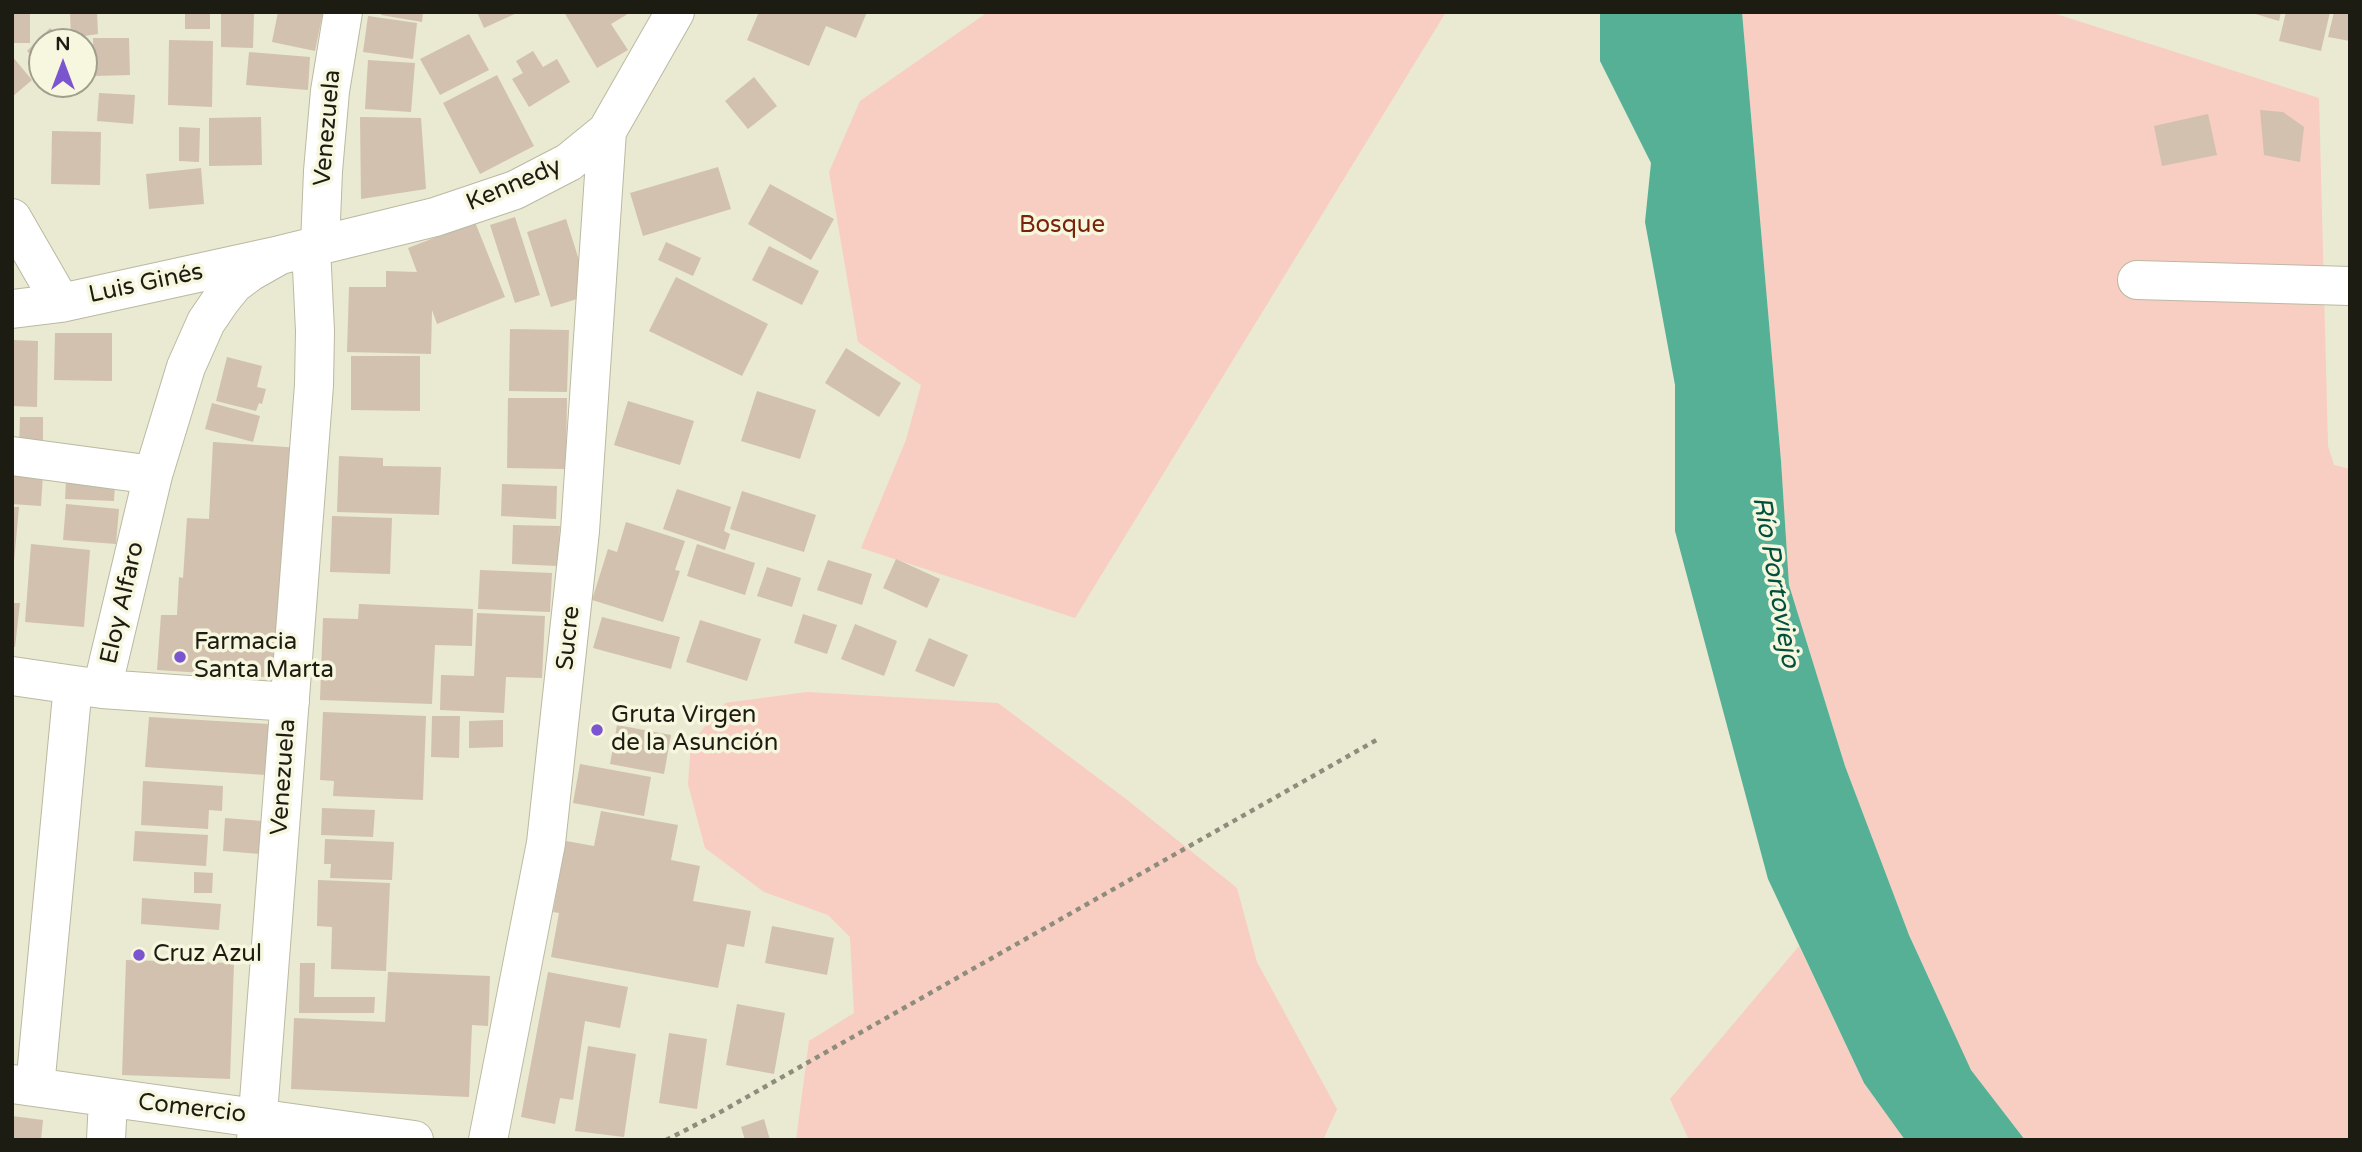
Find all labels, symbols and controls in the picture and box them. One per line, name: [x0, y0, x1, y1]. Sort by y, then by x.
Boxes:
north arrow: [28, 28, 98, 98]
text: N: [55, 33, 71, 55]
street label: Venezuela: [309, 69, 347, 187]
street label: Kennedy: [462, 152, 566, 218]
park label: Bosque: [1019, 212, 1105, 240]
street label: Luis Ginés: [86, 258, 206, 310]
water label: Río Portoviejo: [1745, 494, 1805, 670]
street label: Eloy Alfaro: [95, 539, 151, 667]
street label: Sucre: [551, 604, 587, 672]
place label: Farmacia Santa Marta: [194, 629, 334, 685]
marker: Farmacia Santa Marta: [172, 649, 188, 665]
place label: Gruta Virgen de la Asunción: [611, 702, 778, 758]
street label: Venezuela: [266, 718, 302, 836]
marker: Gruta Virgen de la Asunción: [589, 722, 605, 738]
place label: Cruz Azul: [153, 941, 262, 969]
marker: Cruz Azul: [131, 947, 147, 963]
street label: Comercio: [136, 1088, 248, 1130]

